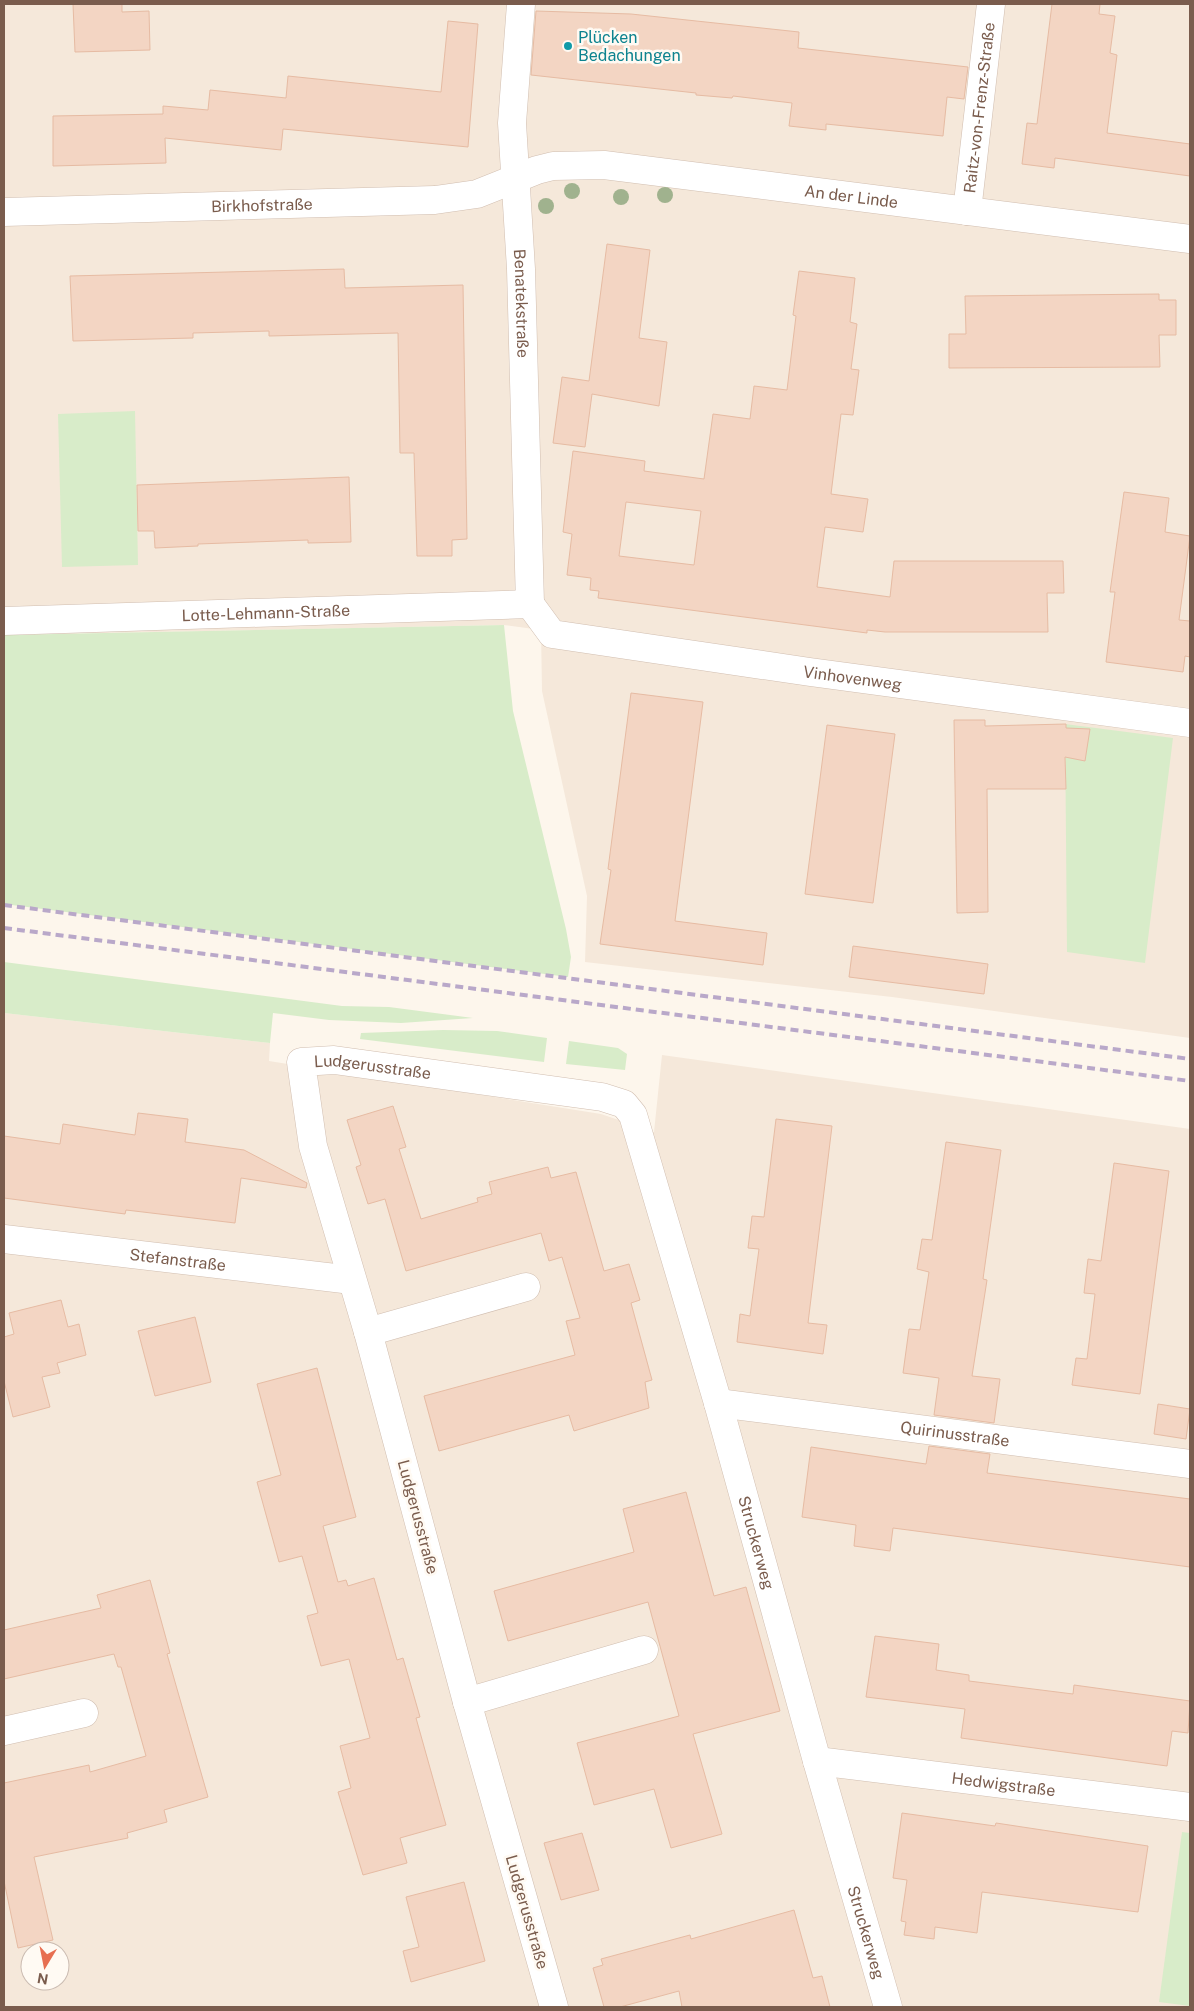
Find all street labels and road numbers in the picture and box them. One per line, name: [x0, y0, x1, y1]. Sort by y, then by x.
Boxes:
street label: Raitz-von-Frenz-Straße: [960, 21, 998, 194]
street label: An der Linde: [803, 181, 899, 212]
street label: Birkhofstraße: [211, 194, 313, 216]
street label: Benatekstraße: [510, 248, 533, 358]
street label: Lotte-Lehmann-Straße: [181, 600, 350, 625]
street label: Vinhovenweg: [802, 662, 903, 694]
street label: Ludgerusstraße: [313, 1050, 432, 1083]
street label: Stefanstraße: [128, 1244, 227, 1275]
street label: Quirinusstraße: [899, 1417, 1011, 1450]
street label: Ludgerusstraße: [394, 1458, 442, 1576]
street label: Struckerweg: [735, 1494, 779, 1592]
street label: Hedwigstraße: [951, 1768, 1057, 1800]
street label: Ludgerusstraße: [502, 1853, 552, 1971]
street label: Struckerweg: [844, 1884, 889, 1981]

